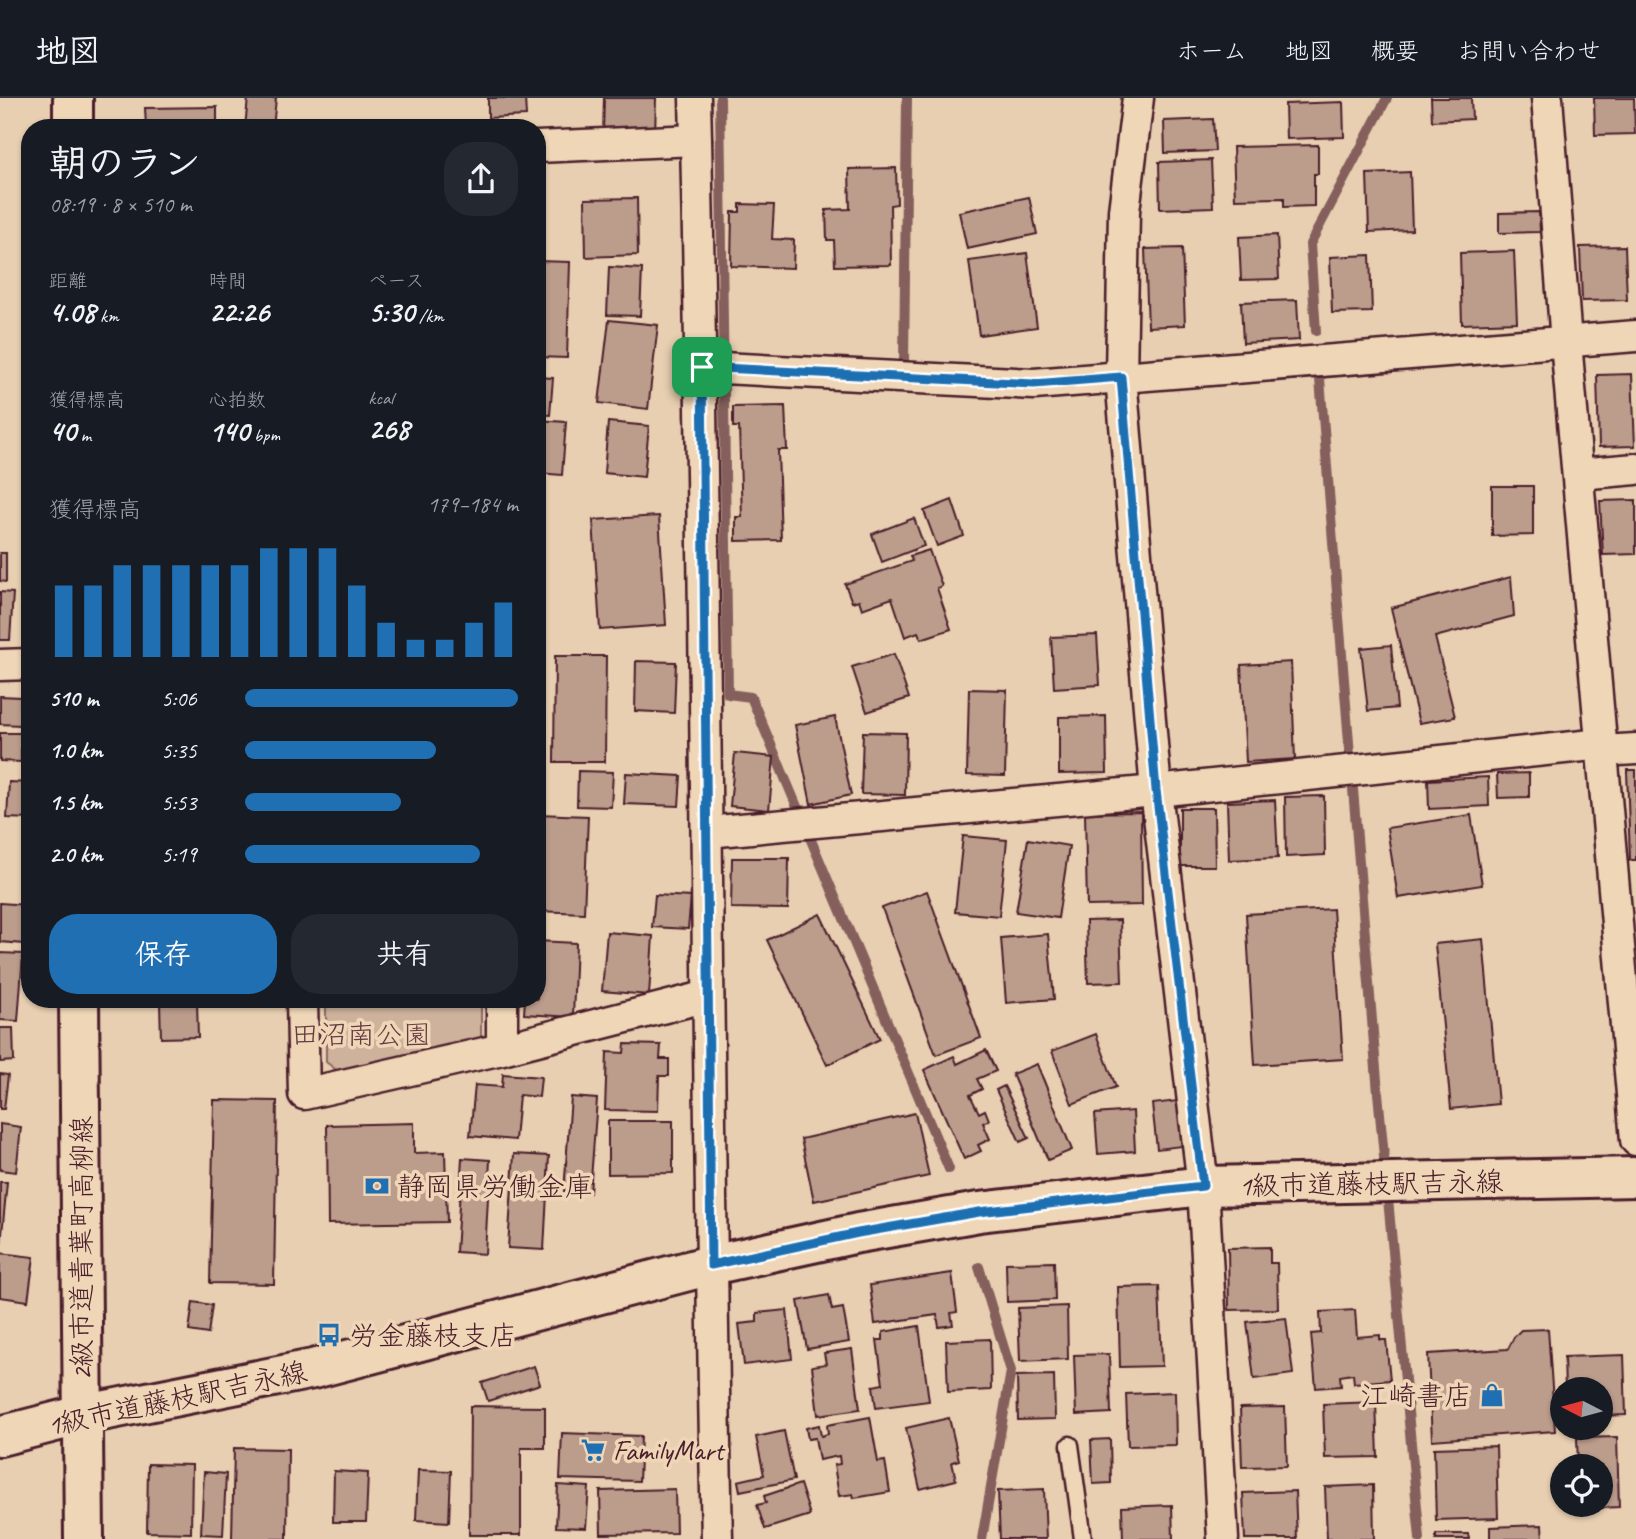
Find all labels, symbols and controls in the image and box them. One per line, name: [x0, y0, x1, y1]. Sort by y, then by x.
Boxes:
text: 地図: [35, 30, 101, 72]
text: ホーム: [1176, 36, 1247, 66]
text: 地図: [1285, 36, 1333, 66]
text: 概要: [1371, 36, 1419, 66]
text: お問い合わせ: [1457, 36, 1601, 66]
text: 朝のラン: [49, 140, 201, 187]
button: share: [444, 142, 518, 216]
text: 08:19 · 8 × 510 m: [49, 190, 192, 219]
text: 距離: [49, 269, 87, 293]
text: 時間: [209, 269, 247, 293]
text: ペース: [368, 269, 424, 293]
text: 4.08: [49, 293, 95, 331]
text: 22:26: [209, 293, 269, 331]
text: 5:30: [368, 293, 414, 331]
text: km: [95, 304, 119, 328]
text: /km: [414, 304, 444, 328]
pin: [672, 337, 732, 397]
icon: arrive: [683, 348, 721, 386]
text: kcal: [368, 386, 393, 410]
text: 獲得標高: [49, 388, 125, 412]
text: 心拍数: [209, 388, 266, 412]
text: 268: [368, 410, 409, 448]
text: 40: [49, 412, 76, 450]
text: 140: [209, 412, 249, 450]
text: m: [76, 423, 91, 447]
text: bpm: [249, 423, 280, 447]
text: 179–184 m: [427, 490, 518, 519]
text: 獲得標高: [49, 495, 141, 524]
text: 510 m: [49, 684, 98, 713]
text: 5:06: [161, 684, 197, 713]
text: 1.0 km: [49, 736, 103, 765]
text: 5:35: [161, 736, 197, 765]
text: 1.5 km: [49, 788, 102, 817]
text: 5:53: [161, 788, 197, 817]
text: 2.0 km: [49, 840, 103, 869]
text: 5:19: [161, 840, 197, 869]
button: 保存: [49, 914, 277, 994]
button: 共有: [291, 914, 518, 994]
park label: 田沼南公園: [291, 1017, 431, 1052]
street label: 2級市道青葉町高柳線: [64, 1116, 99, 1380]
street label: 1級市道藤枝駅吉永線: [1238, 1164, 1504, 1203]
place label: 静岡県労働金庫: [397, 1169, 593, 1204]
bank icon: 静岡県労働金庫: [363, 1172, 391, 1200]
place label: 労金藤枝支店: [349, 1318, 517, 1353]
bus stop icon: 労金藤枝支店: [315, 1321, 343, 1349]
street label: 1級市道藤枝駅吉永線: [44, 1354, 310, 1443]
north arrow: [1550, 1377, 1614, 1440]
map controls: [1550, 1377, 1613, 1517]
place label: 江崎書店: [1360, 1378, 1472, 1413]
shop icon: 江崎書店: [1478, 1381, 1506, 1409]
place label: FamilyMart: [613, 1433, 726, 1468]
supermarket icon: FamilyMart: [579, 1436, 607, 1464]
button: locate: [1550, 1454, 1613, 1517]

